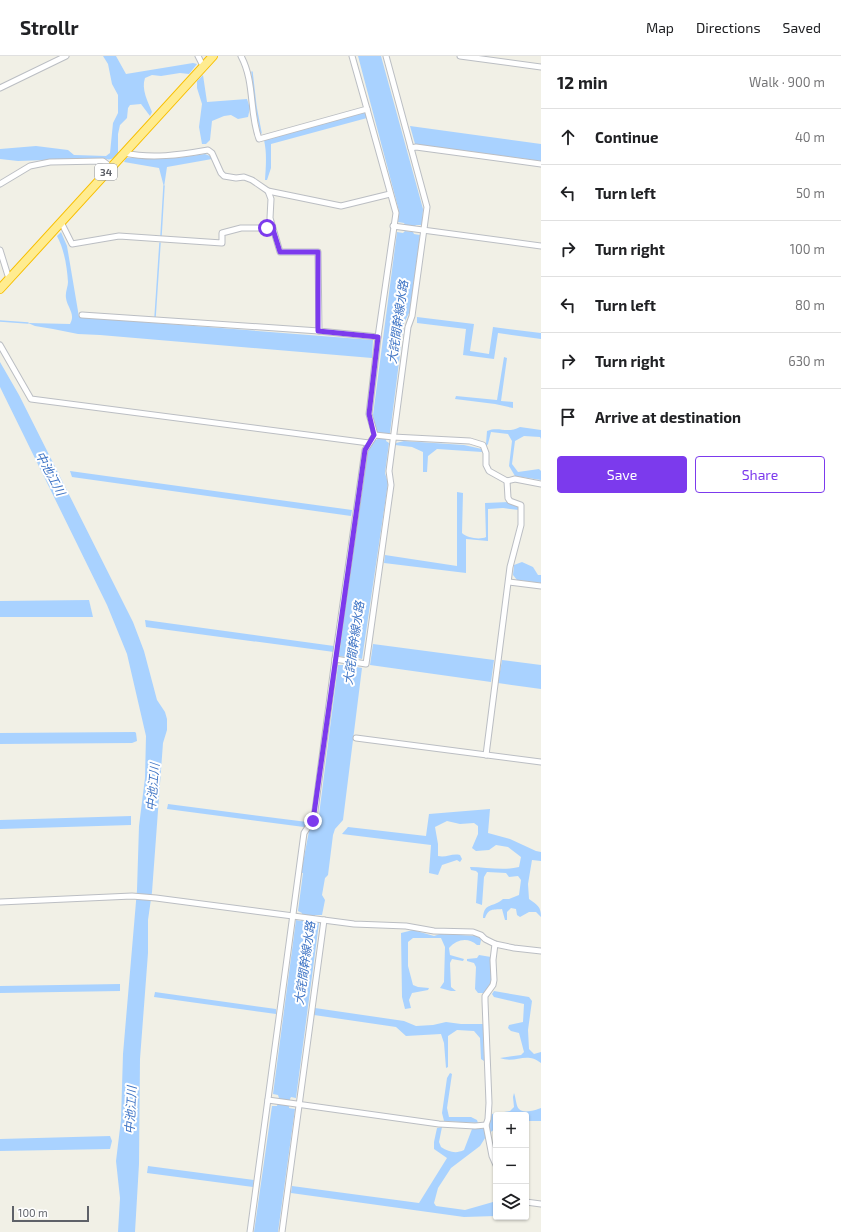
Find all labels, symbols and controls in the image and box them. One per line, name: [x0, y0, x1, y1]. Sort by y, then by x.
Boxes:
text: Strollr: [20, 16, 79, 39]
text: Map: [646, 19, 674, 36]
text: Directions: [696, 19, 761, 36]
text: Saved: [783, 19, 821, 36]
text: 12 min: [557, 72, 608, 92]
text: Walk · 900 m: [749, 74, 825, 90]
icon: ahead: [557, 126, 579, 148]
text: Continue: [595, 128, 658, 146]
text: 40 m: [795, 129, 825, 145]
road number: 34: [95, 164, 117, 180]
icon: left: [557, 182, 579, 204]
text: Turn left: [595, 184, 656, 202]
text: 50 m: [796, 185, 825, 201]
route start: [258, 219, 276, 237]
icon: right: [557, 238, 579, 260]
text: Turn right: [595, 240, 665, 258]
text: 100 m: [790, 241, 825, 257]
water label: 大詫間幹線水路: [384, 278, 410, 365]
icon: left: [557, 294, 579, 316]
text: Turn left: [595, 296, 656, 314]
text: 80 m: [795, 297, 825, 313]
icon: right: [557, 350, 579, 372]
text: Turn right: [595, 352, 665, 370]
text: 630 m: [788, 353, 825, 369]
icon: arrive: [557, 406, 579, 428]
text: Arrive at destination: [595, 408, 741, 426]
water label: 中池江川: [34, 449, 69, 499]
button: Save: [557, 456, 687, 493]
button: Share: [695, 456, 825, 493]
water label: 大詫間幹線水路: [340, 599, 366, 686]
water label: 中池江川: [143, 760, 161, 812]
route end: [304, 812, 322, 830]
water label: 大詫間幹線水路: [291, 919, 317, 1006]
water label: 中池江川: [122, 1084, 138, 1134]
map controls: [493, 1112, 529, 1220]
button: +: [493, 1112, 529, 1148]
button: −: [493, 1148, 529, 1184]
button: layers: [493, 1184, 529, 1220]
scale bar: [12, 1204, 89, 1223]
text: 100 m: [18, 1206, 48, 1219]

